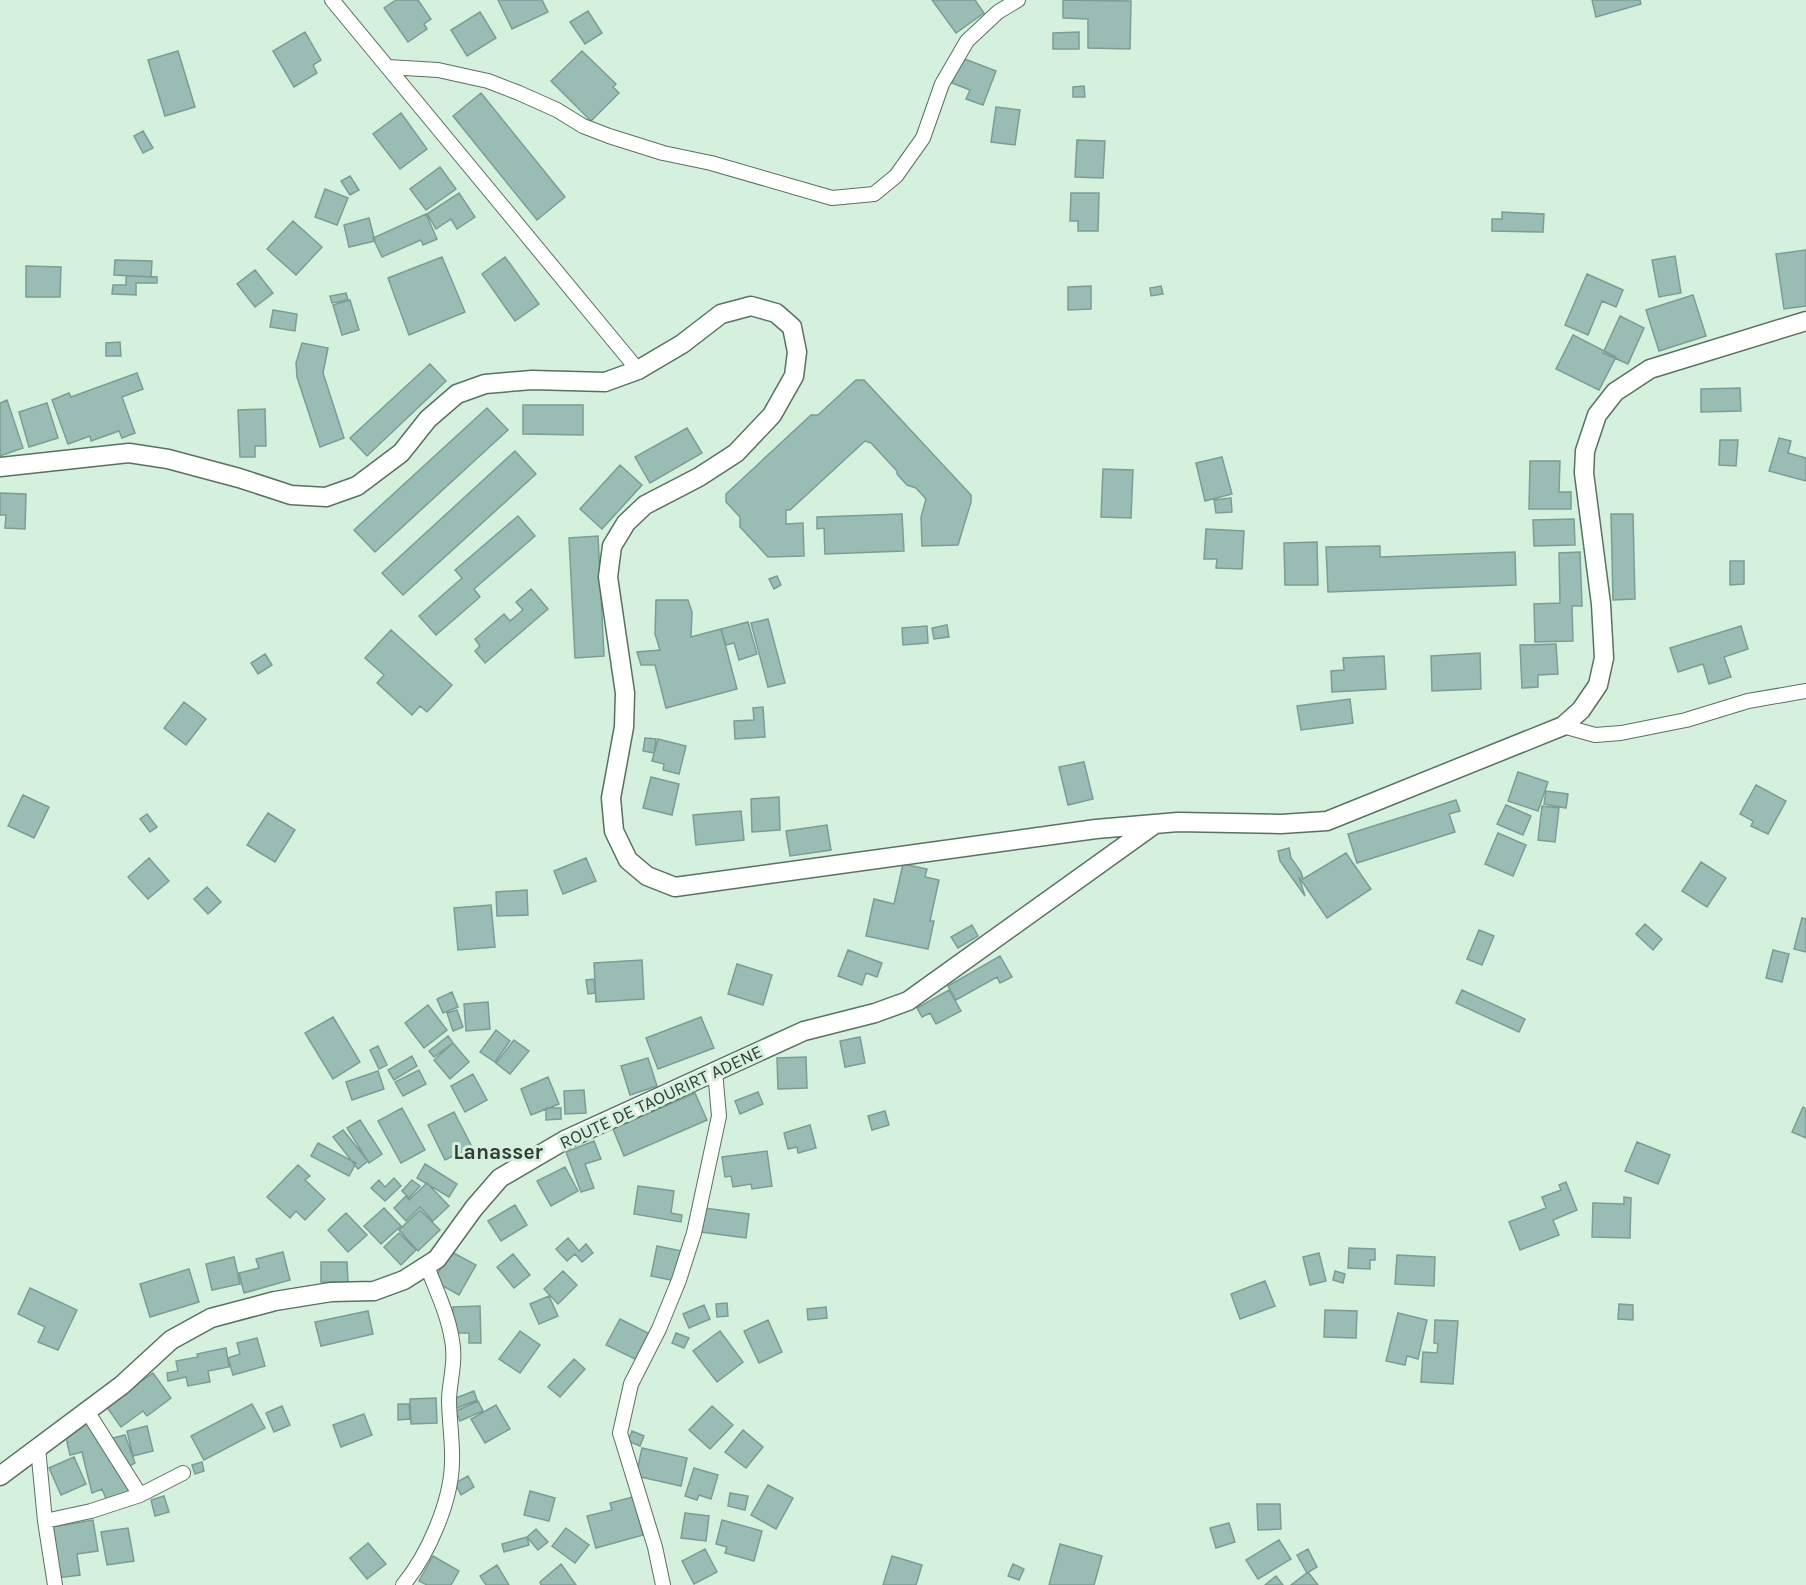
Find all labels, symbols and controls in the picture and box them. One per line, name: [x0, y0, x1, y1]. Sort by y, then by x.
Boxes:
street label: ROUTE DE TAOURIRT ADENE: [556, 1040, 766, 1154]
district label: Lanasser: [453, 1140, 544, 1164]

